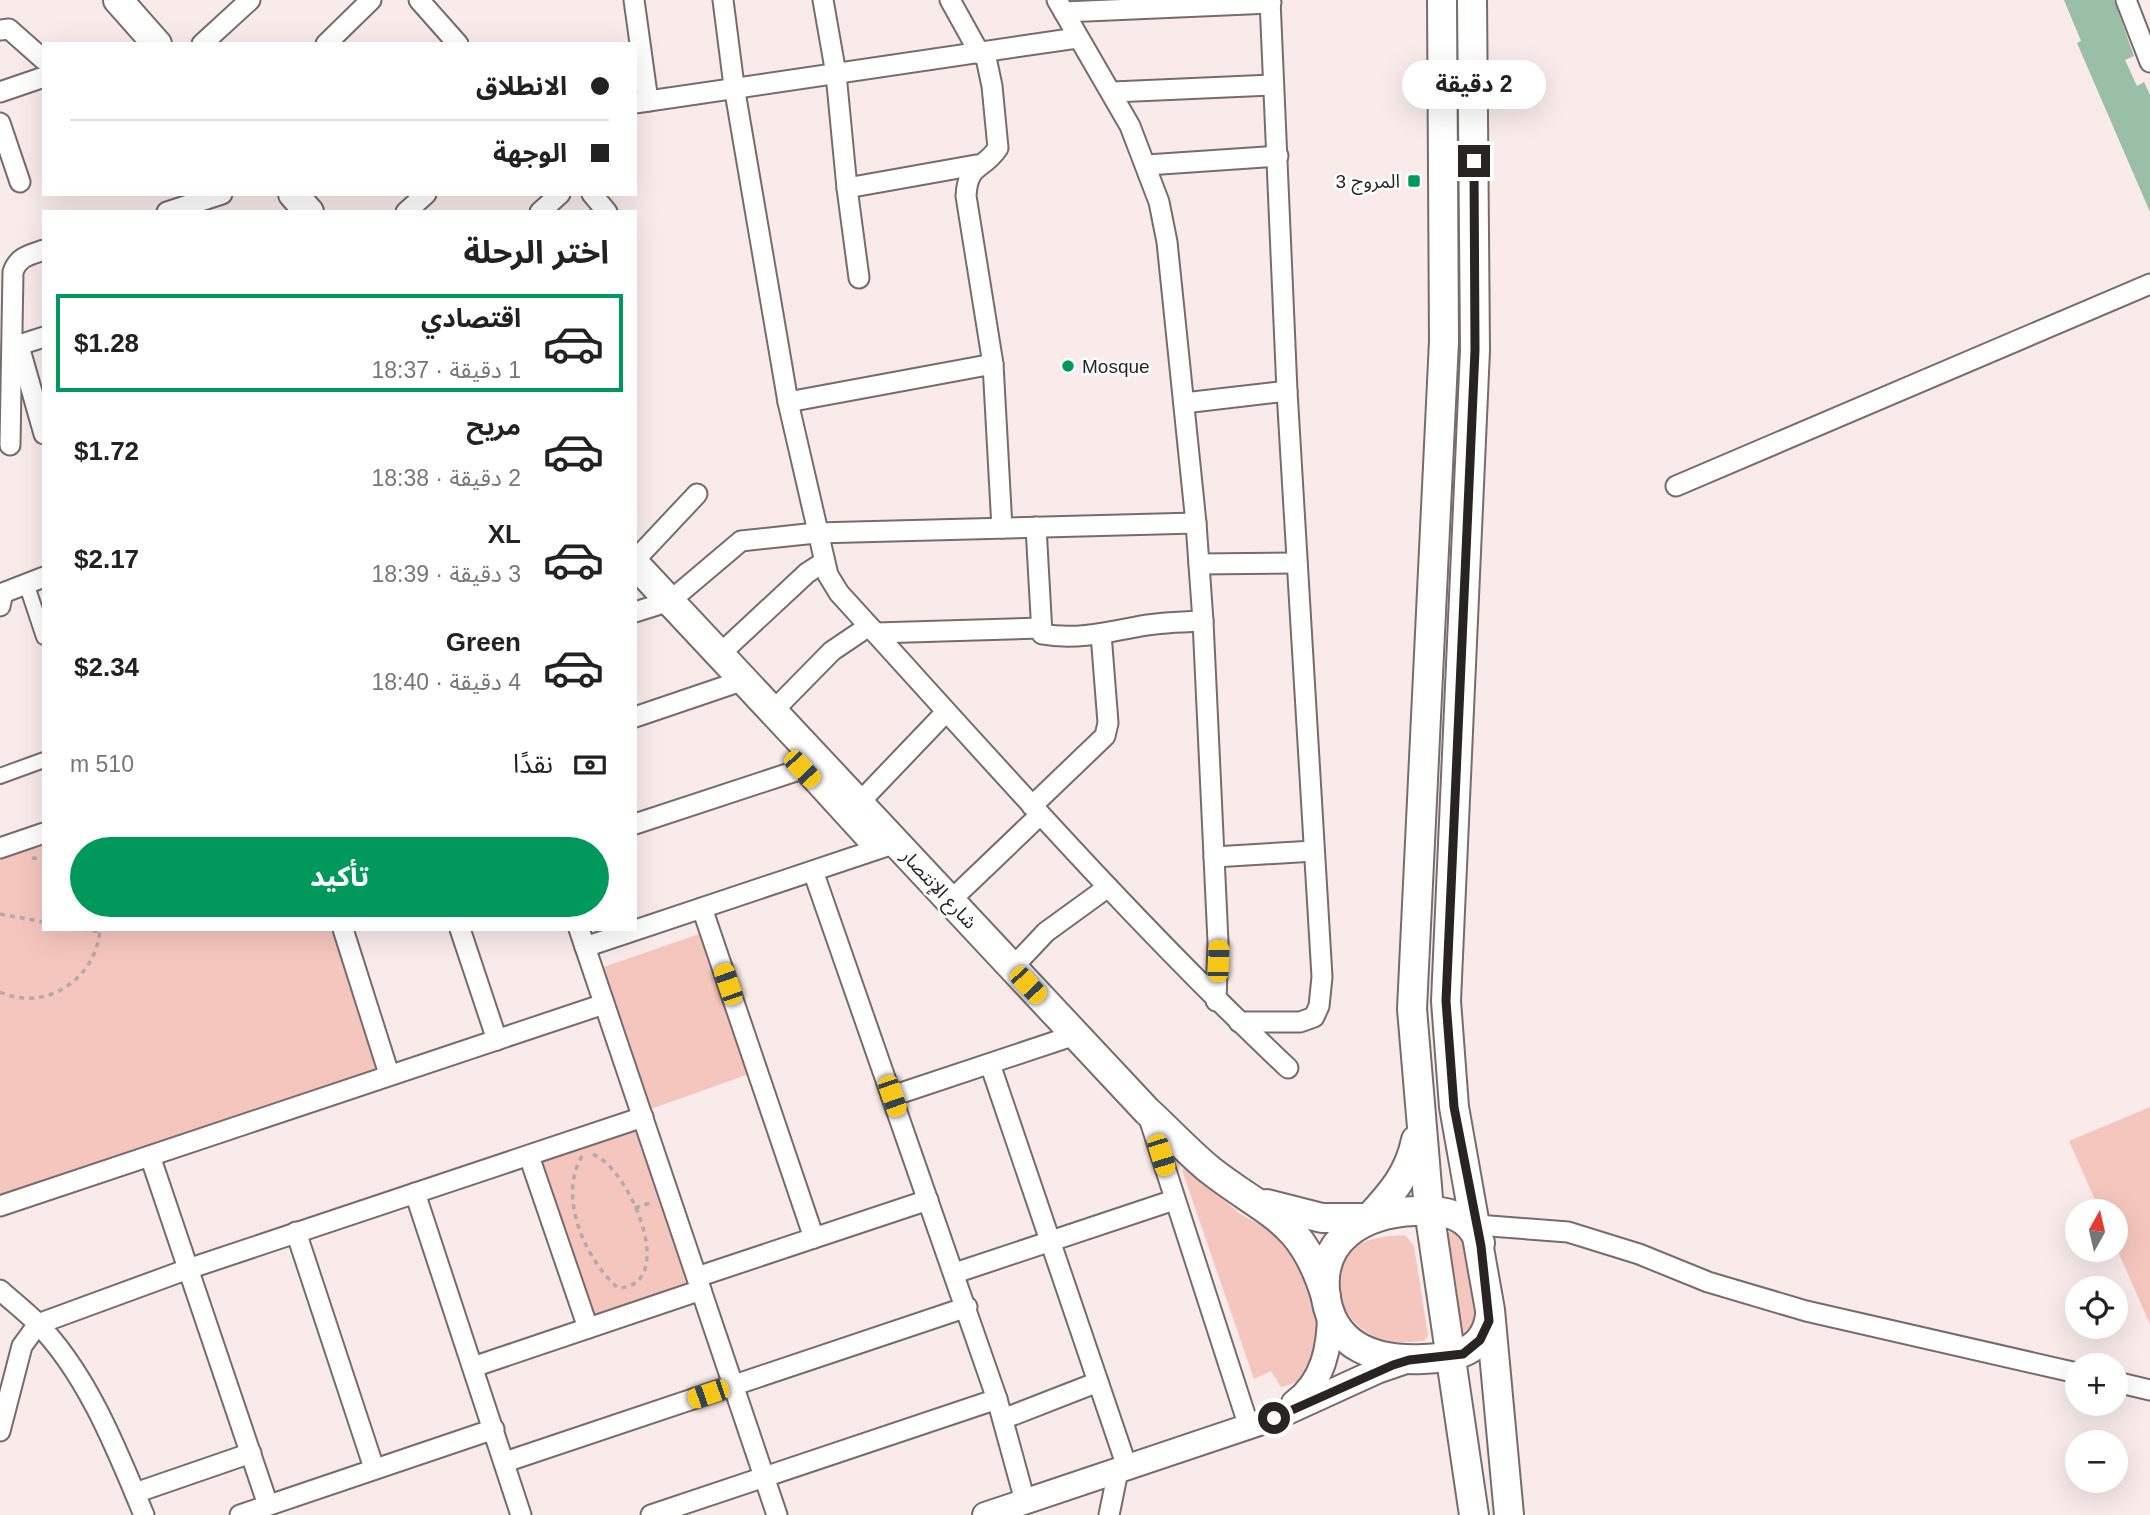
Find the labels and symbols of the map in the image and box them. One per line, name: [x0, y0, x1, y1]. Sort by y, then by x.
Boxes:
callout: 2 دقيقة: [1402, 60, 1546, 108]
route end: [1458, 145, 1490, 177]
place label: المروج 3: [1336, 171, 1400, 195]
marker: المروج 3: [1406, 173, 1422, 189]
place label: Mosque: [1082, 356, 1150, 377]
marker: Mosque: [1060, 358, 1076, 374]
car: [780, 746, 825, 792]
street label: شارع الإنتصار: [894, 844, 981, 935]
car: [1207, 940, 1230, 982]
car: [712, 961, 745, 1007]
car: [1006, 962, 1051, 1008]
car: [876, 1073, 909, 1119]
car: [1145, 1132, 1178, 1178]
north arrow: [2065, 1199, 2128, 1262]
car: [685, 1377, 732, 1411]
route start: [1258, 1402, 1290, 1434]

